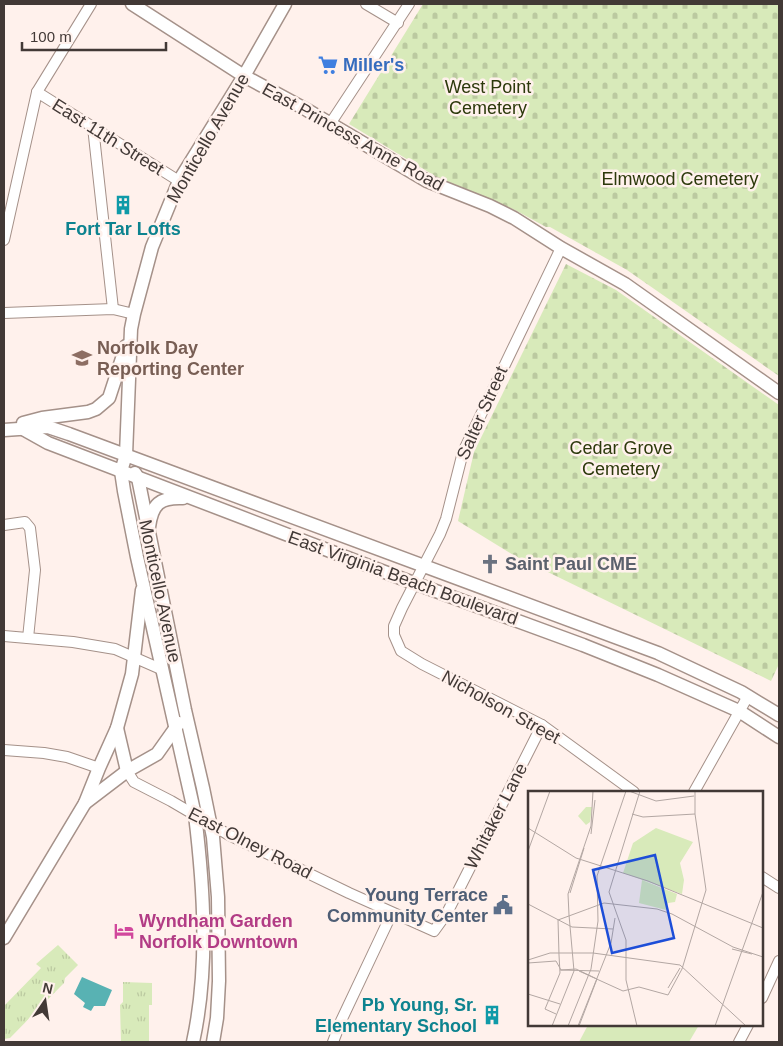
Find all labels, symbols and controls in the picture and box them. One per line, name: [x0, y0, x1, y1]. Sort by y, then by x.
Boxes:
scale bar: [22, 20, 166, 52]
text: 100 m: [30, 28, 72, 45]
supermarket icon: Miller's: [317, 54, 339, 76]
place label: Miller's: [343, 55, 404, 75]
street label: Monticello Avenue: [163, 70, 253, 206]
park label: West Point Cemetery: [445, 77, 531, 118]
street label: East Princess Anne Road: [259, 79, 447, 195]
street label: East 11th Street: [49, 95, 167, 179]
park label: Elmwood Cemetery: [601, 169, 759, 189]
building icon: Fort Tar Lofts: [112, 194, 134, 216]
place label: Fort Tar Lofts: [65, 219, 181, 239]
place label: Norfolk Day Reporting Center: [97, 338, 244, 379]
school or university icon: Norfolk Day Reporting Center: [71, 347, 93, 369]
street label: Salter Street: [453, 363, 511, 463]
park label: Cedar Grove Cemetery: [569, 438, 673, 479]
street label: Monticello Avenue: [135, 518, 185, 664]
street label: East Virginia Beach Boulevard: [285, 527, 521, 629]
church icon: Saint Paul CME: [479, 553, 501, 575]
place label: Saint Paul CME: [505, 554, 637, 574]
street label: Nicholson Street: [438, 666, 564, 748]
street label: Whitaker Lane: [461, 760, 531, 872]
inset map: [528, 791, 763, 1026]
street label: East Olney Road: [185, 803, 315, 883]
place label: Young Terrace Community Center: [327, 885, 488, 926]
public building icon: Young Terrace Community Center: [492, 894, 514, 916]
place label: Wyndham Garden Norfolk Downtown: [139, 911, 298, 952]
hotel icon: Wyndham Garden Norfolk Downtown: [113, 920, 135, 942]
north arrow: [20, 976, 70, 1026]
text: N: [41, 979, 55, 997]
place label: Pb Young, Sr. Elementary School: [315, 995, 477, 1036]
building icon: Pb Young, Sr. Elementary School: [481, 1004, 503, 1026]

